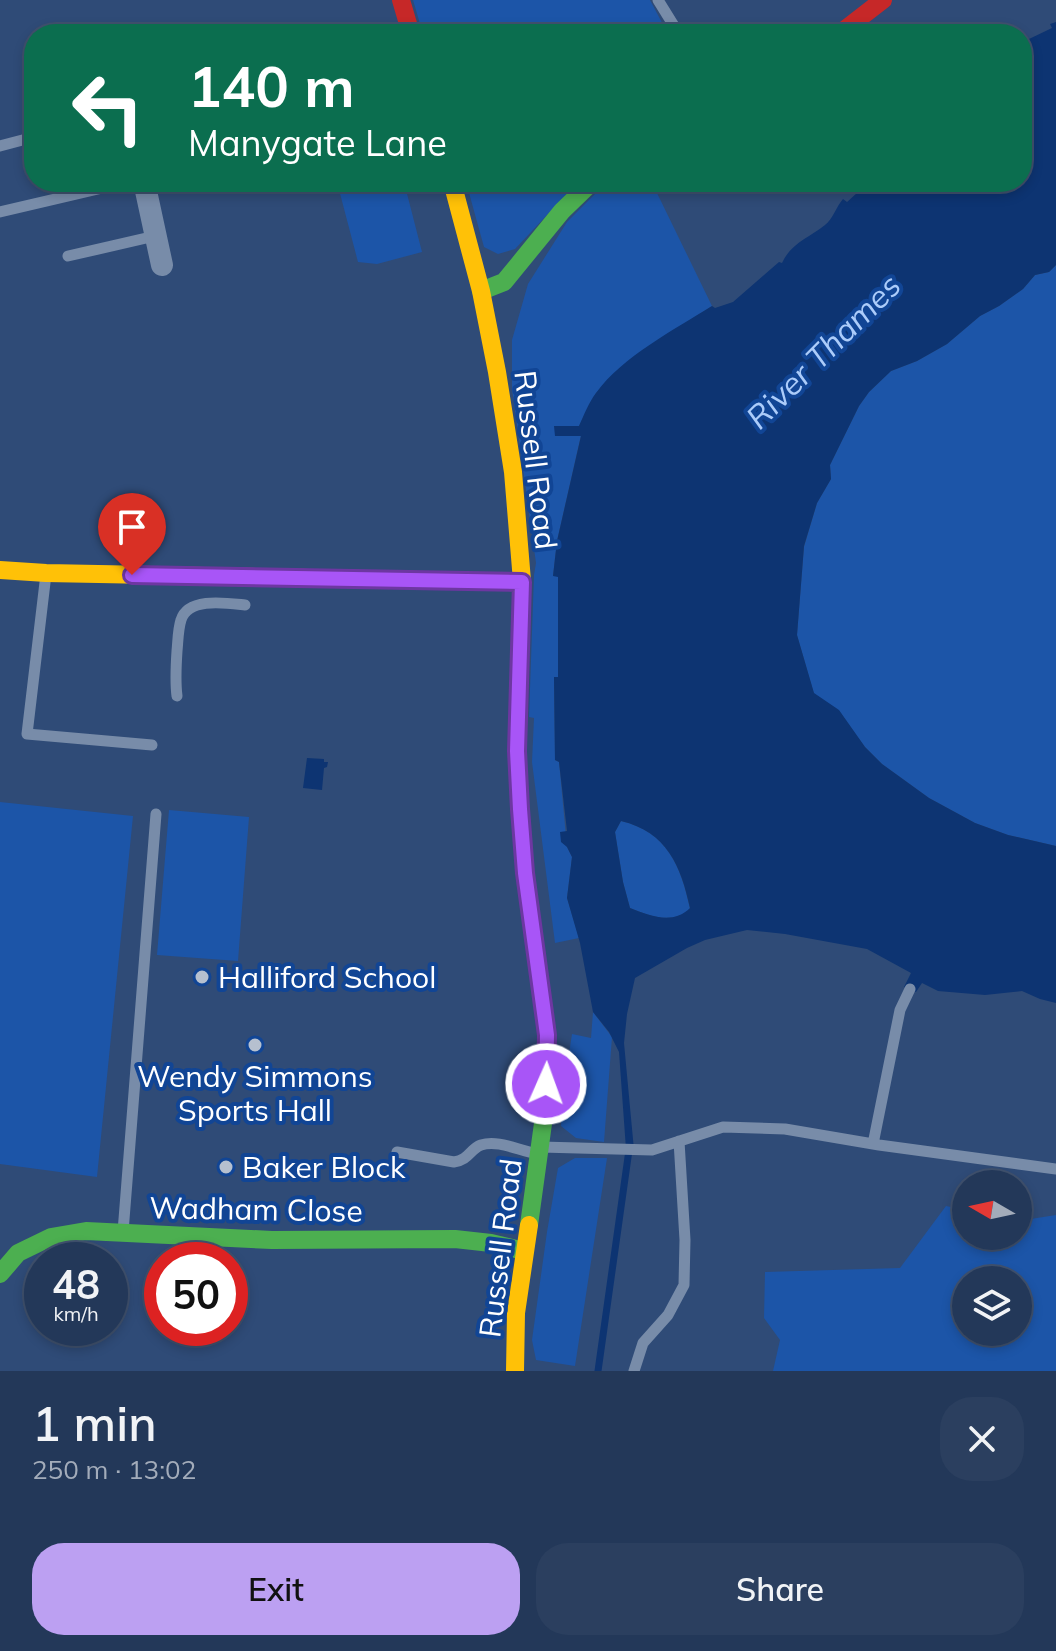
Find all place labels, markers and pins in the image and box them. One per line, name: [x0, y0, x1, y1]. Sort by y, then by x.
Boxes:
pin: [98, 493, 166, 575]
place label: Halliford School: [218, 958, 436, 996]
marker: Halliford School: [193, 968, 211, 986]
marker: Wendy Simmons Sports Hall: [246, 1036, 264, 1054]
place label: Wendy Simmons Sports Hall: [137, 1057, 373, 1129]
place label: Baker Block: [242, 1148, 406, 1186]
marker: Baker Block: [217, 1158, 235, 1176]

